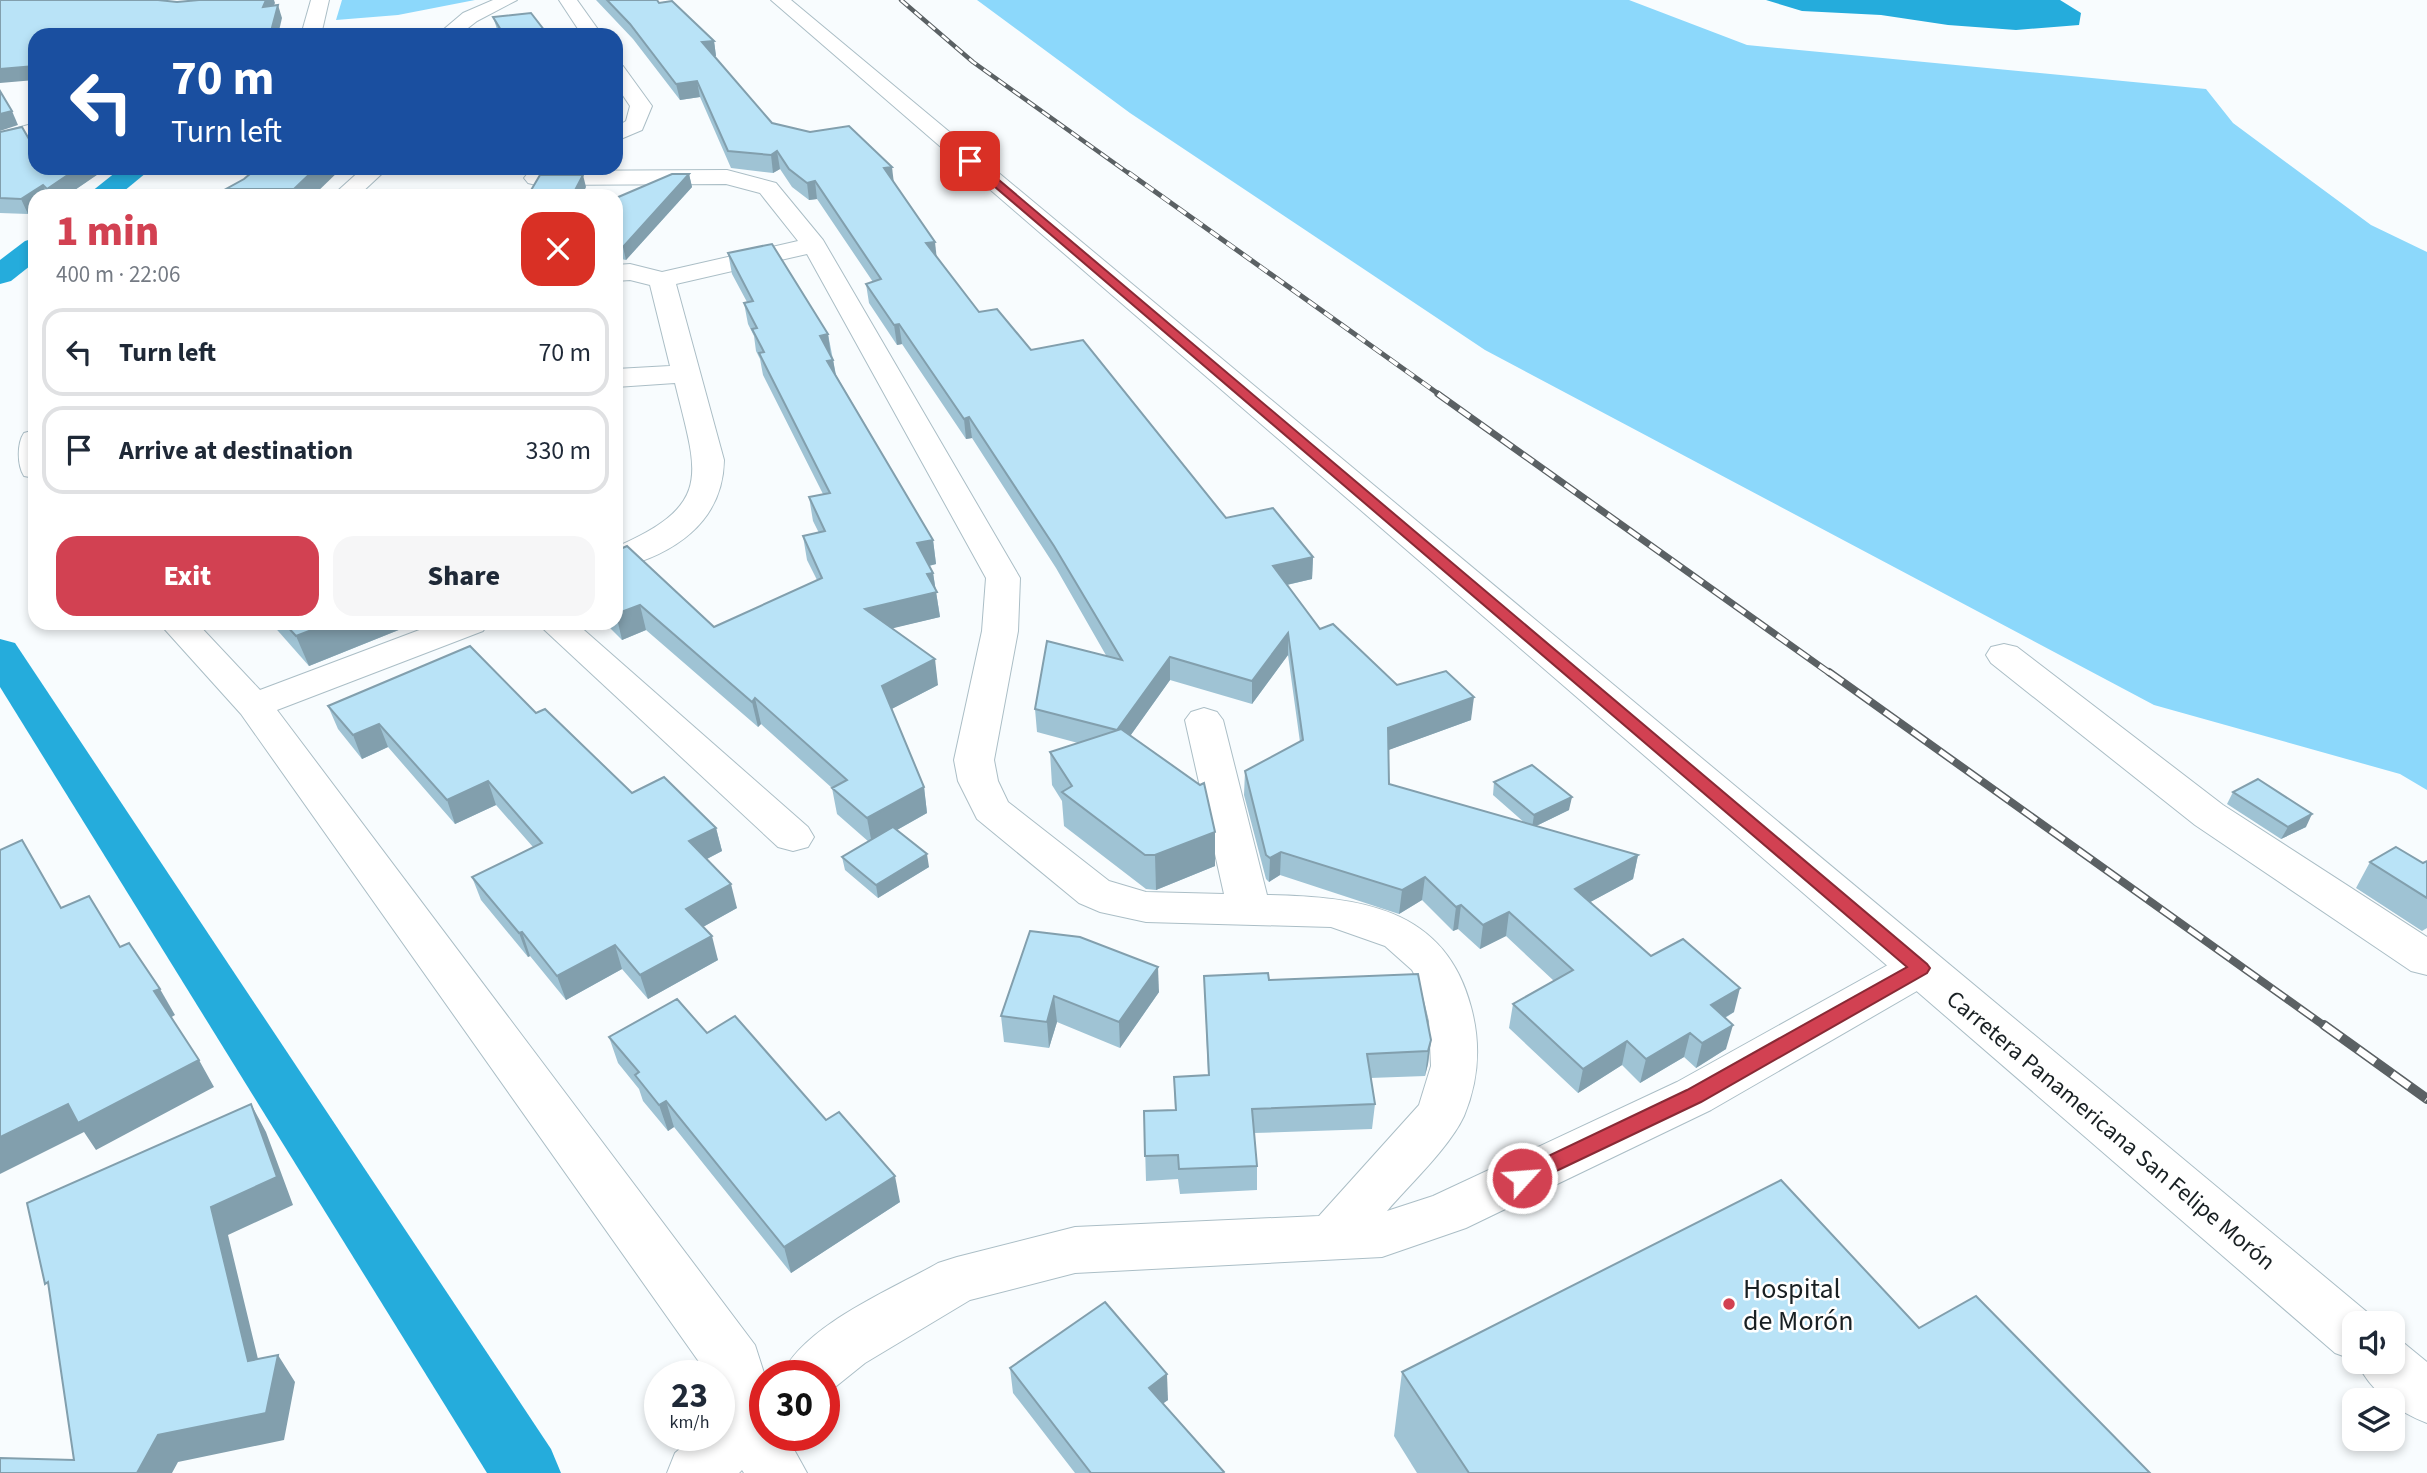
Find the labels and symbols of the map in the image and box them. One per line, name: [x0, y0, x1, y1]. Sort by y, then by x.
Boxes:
pin: [940, 131, 1000, 191]
street label: Carretera Panamericana San Felipe Morón: [1939, 982, 2283, 1279]
position arrow: [1485, 1141, 1559, 1215]
place label: Hospital de Morón: [1743, 1269, 1854, 1341]
marker: Hospital de Morón: [1721, 1296, 1737, 1312]
speed limit sign: 30: [749, 1360, 840, 1451]

